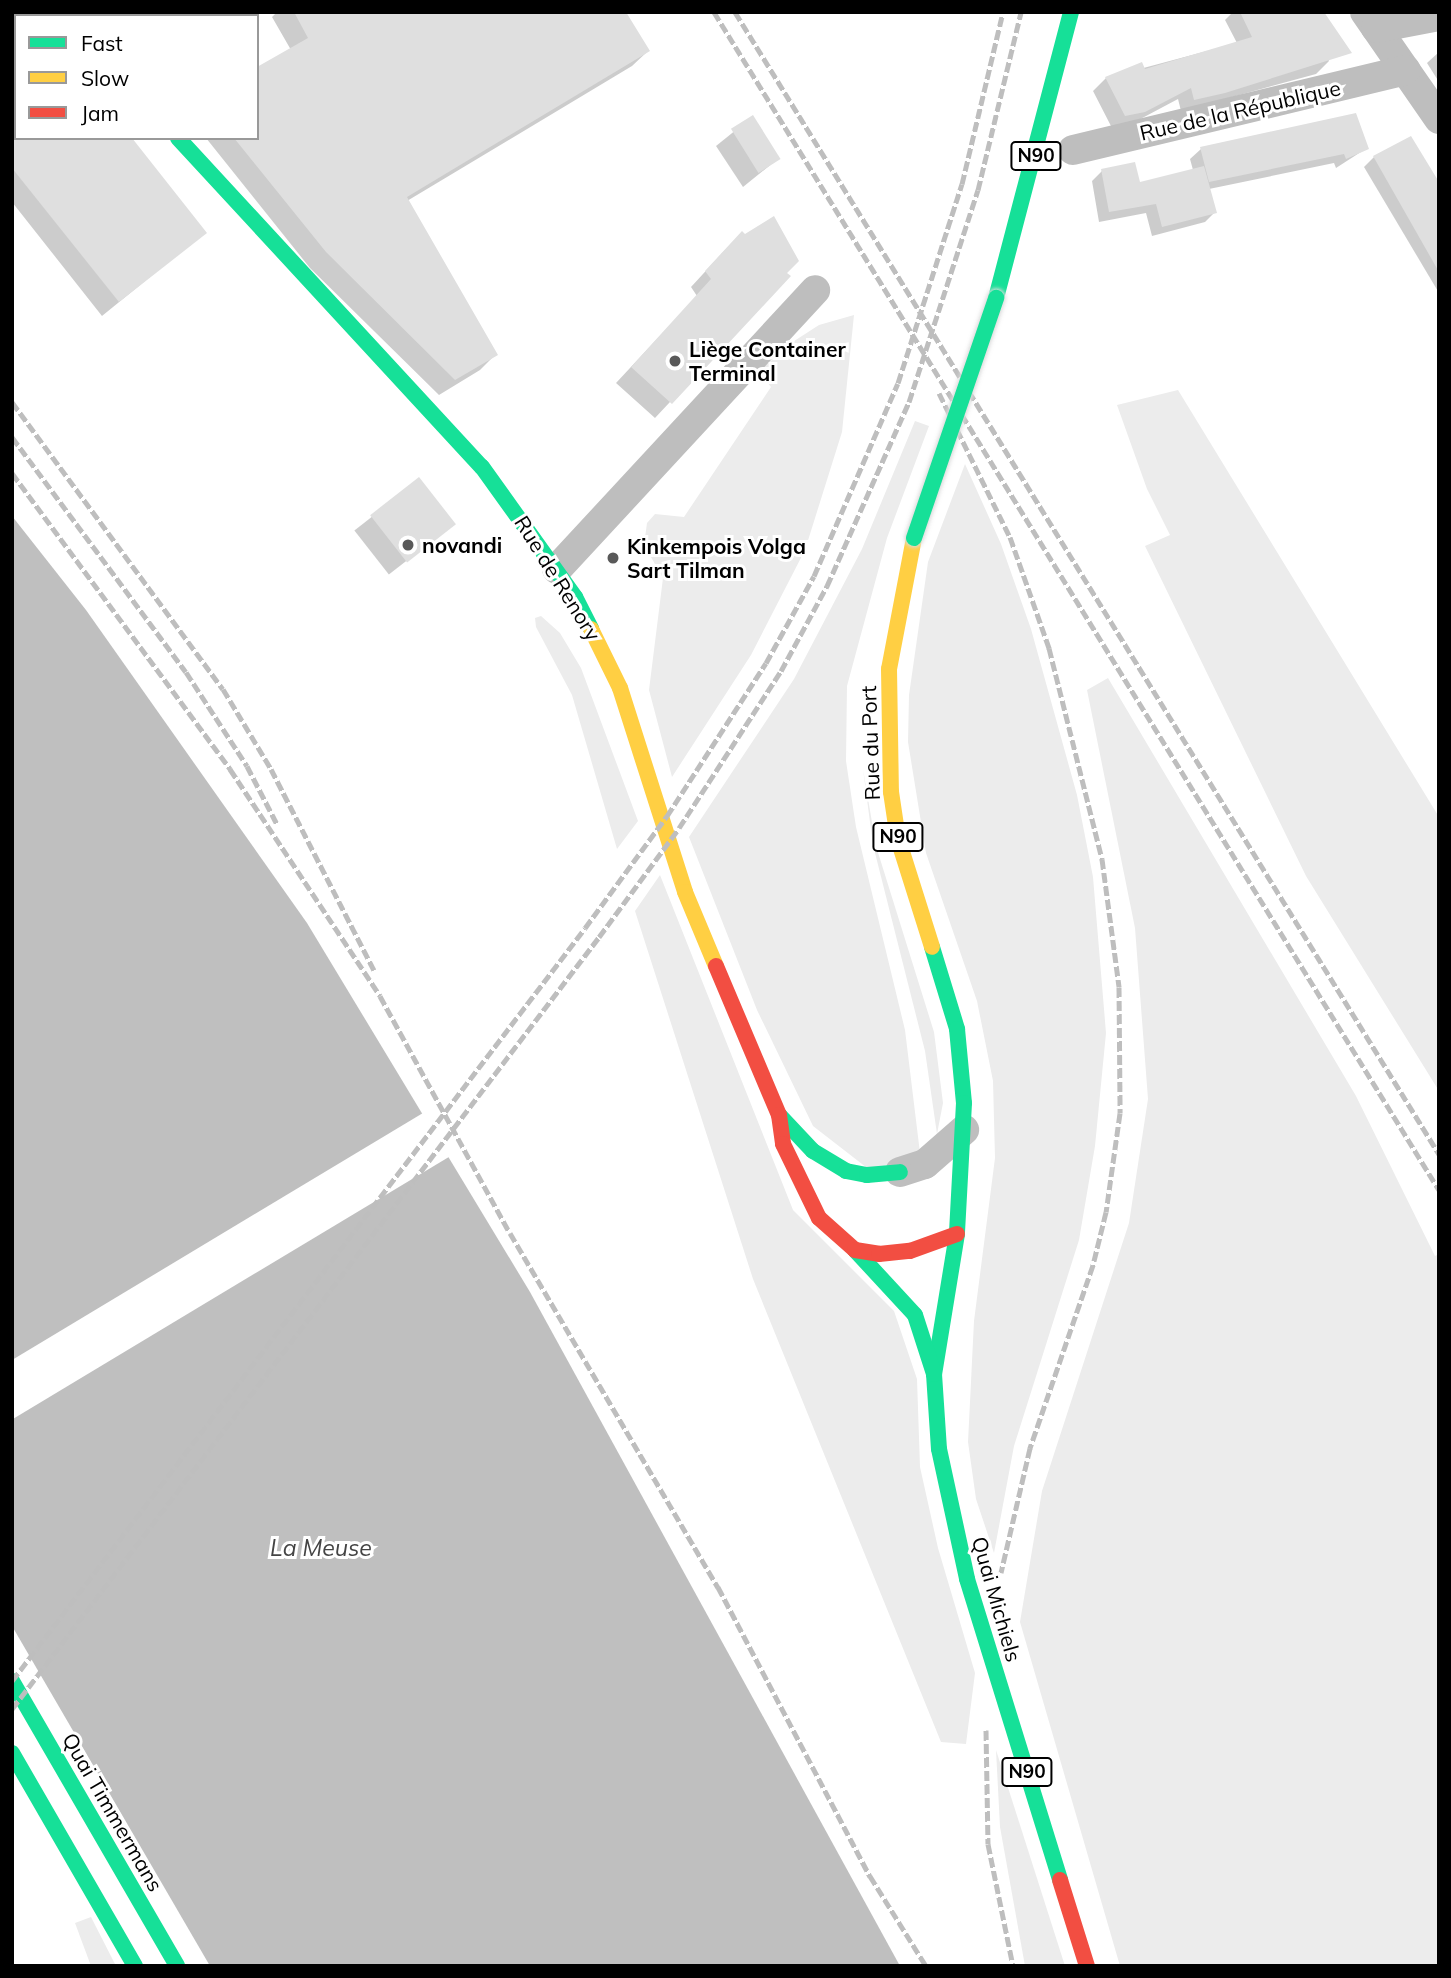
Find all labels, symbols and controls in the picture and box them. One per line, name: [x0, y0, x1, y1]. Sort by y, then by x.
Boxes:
legend: [14, 14, 259, 140]
text: Fast: [81, 30, 123, 56]
text: Slow: [81, 65, 129, 91]
street label: Rue de la République: [1137, 75, 1343, 145]
text: Jam: [81, 100, 119, 126]
road number: N90: [1010, 140, 1062, 172]
place label: Liège Container Terminal: [689, 336, 846, 386]
marker: Liège Container Terminal: [667, 353, 683, 369]
street label: Rue de Renory: [510, 511, 606, 645]
place label: novandi: [422, 532, 502, 558]
place label: Kinkempois Volga Sart Tilman: [627, 533, 806, 583]
marker: novandi: [400, 537, 416, 553]
marker: Kinkempois Volga Sart Tilman: [605, 550, 621, 566]
street label: Rue du Port: [855, 685, 885, 801]
road number: N90: [872, 822, 924, 852]
water label: La Meuse: [270, 1534, 372, 1562]
street label: Quai Michiels: [967, 1534, 1027, 1664]
street label: Quai Timmermans: [57, 1728, 169, 1896]
road number: N90: [1001, 1756, 1053, 1788]

